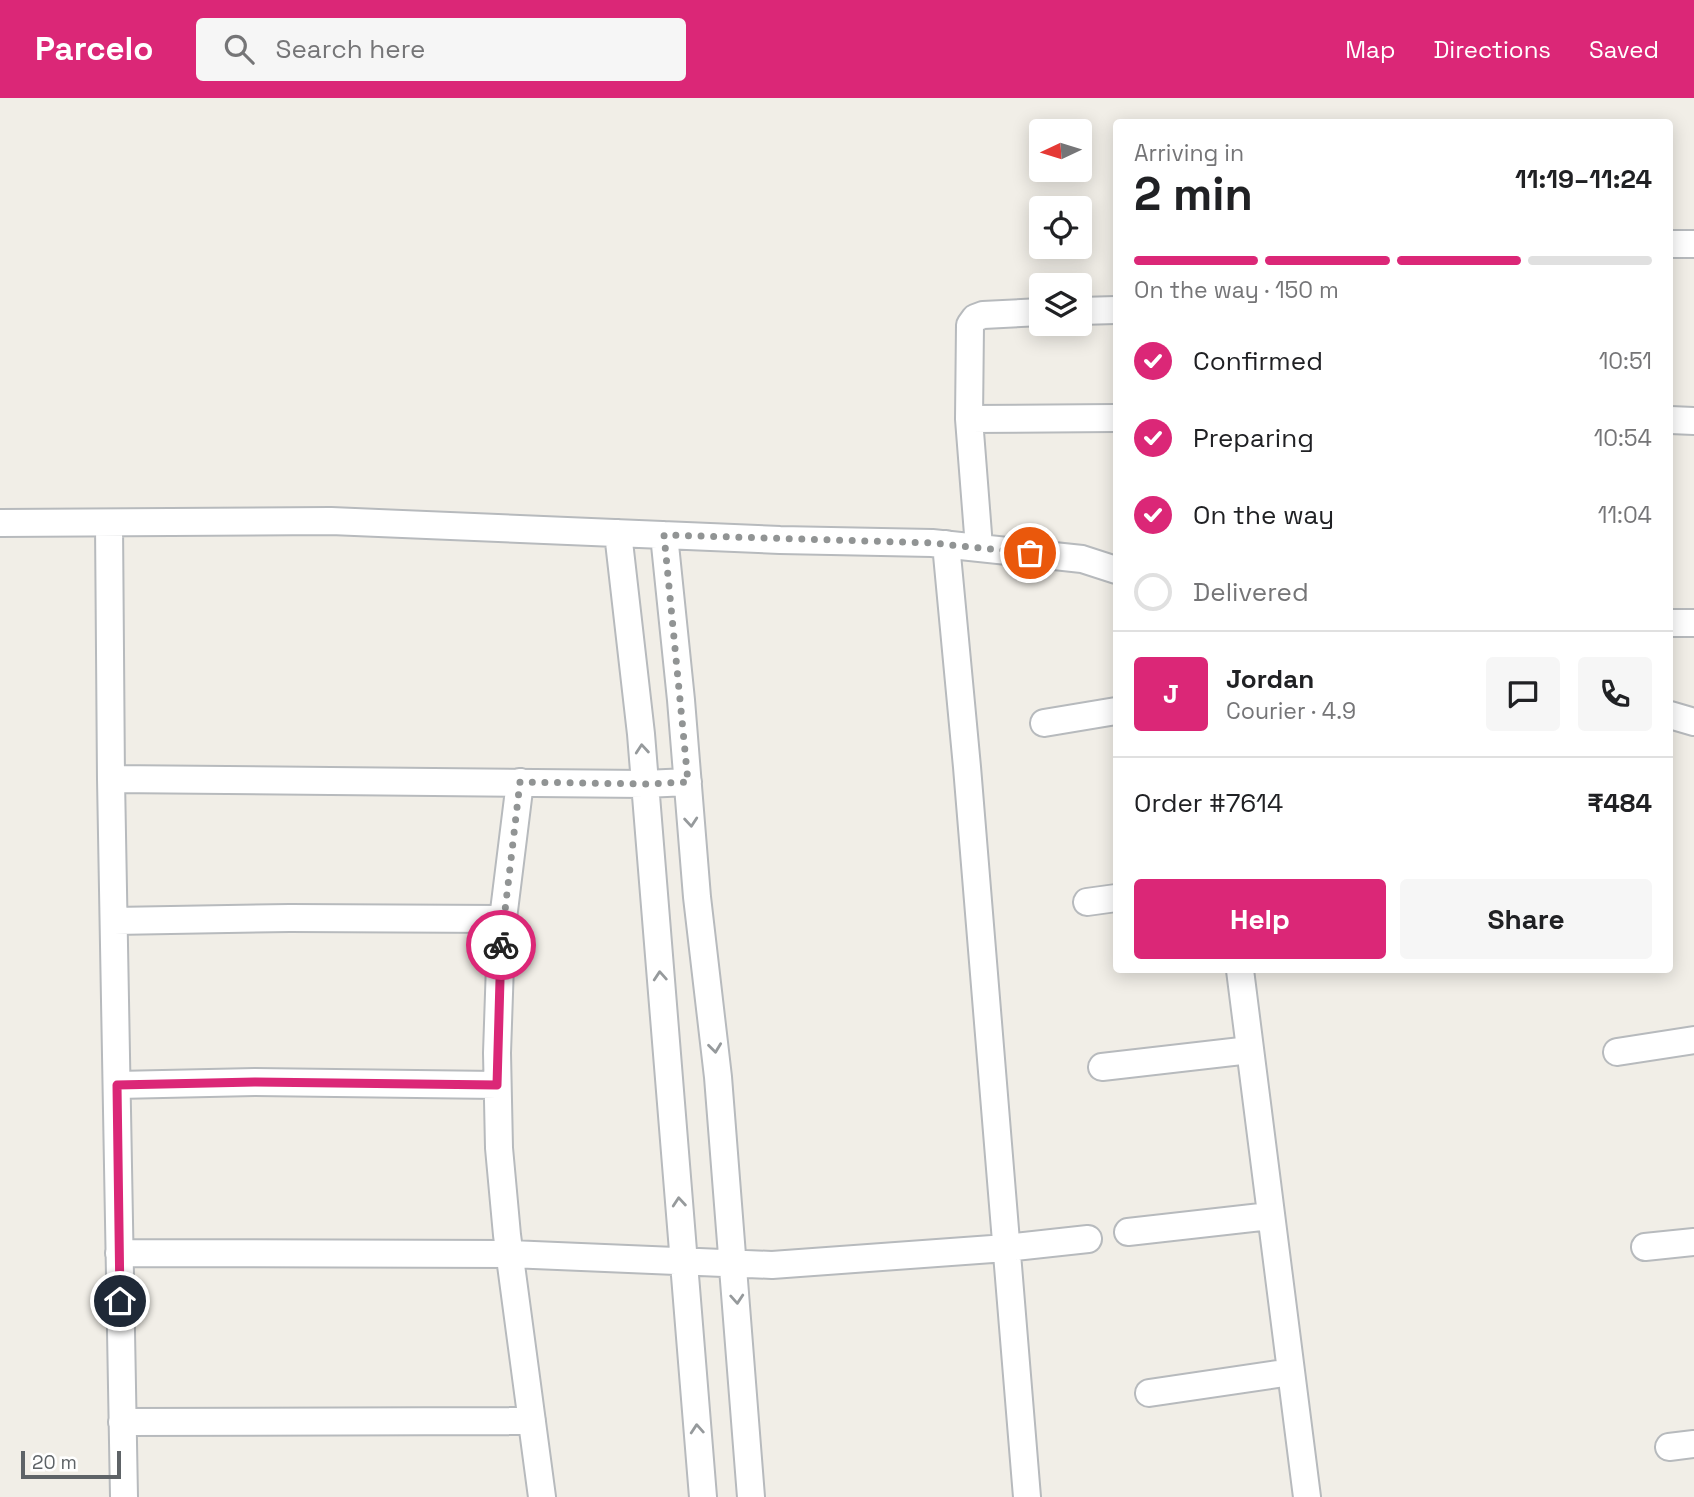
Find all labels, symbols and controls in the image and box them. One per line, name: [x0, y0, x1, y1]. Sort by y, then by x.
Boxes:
search box: [196, 18, 686, 81]
text: Parcelo: [35, 28, 154, 70]
icon: search: [220, 30, 258, 68]
text: Search here: [276, 32, 425, 66]
text: Map: [1345, 34, 1395, 65]
text: Directions: [1433, 34, 1551, 65]
text: Saved: [1589, 34, 1659, 65]
north arrow: [1029, 119, 1092, 182]
map controls: [1029, 119, 1092, 336]
text: Arriving in: [1134, 138, 1244, 168]
text: 11:19–11:24: [1515, 162, 1652, 196]
text: 2 min: [1134, 165, 1253, 223]
button: locate: [1029, 196, 1092, 259]
button: layers: [1029, 273, 1092, 336]
text: On the way · 150 m: [1134, 275, 1339, 305]
icon: check: [1134, 342, 1172, 380]
text: Confirmed: [1193, 344, 1323, 378]
text: 10:51: [1599, 346, 1652, 376]
icon: check: [1134, 419, 1172, 457]
text: Preparing: [1193, 421, 1314, 455]
text: 10:54: [1594, 423, 1652, 453]
icon: check: [1134, 496, 1172, 534]
text: On the way: [1193, 498, 1334, 532]
text: 11:04: [1598, 500, 1652, 530]
pin: [1000, 523, 1060, 583]
icon: bag: [1011, 534, 1049, 572]
text: Delivered: [1193, 575, 1309, 609]
button: chat: [1486, 657, 1560, 731]
button: phone: [1578, 657, 1652, 731]
text: Jordan: [1226, 662, 1314, 696]
text: J: [1163, 677, 1179, 711]
text: Courier · 4.9: [1226, 696, 1356, 726]
one-way arrow: [635, 743, 650, 754]
text: Order #7614: [1134, 786, 1283, 820]
text: ₹484: [1587, 786, 1652, 820]
one-way arrow: [683, 817, 698, 828]
button: Help: [1134, 879, 1386, 959]
button: Share: [1400, 879, 1652, 959]
courier: [466, 910, 536, 980]
icon: bike: [482, 926, 520, 964]
one-way arrow: [653, 970, 668, 981]
one-way arrow: [707, 1043, 722, 1054]
one-way arrow: [672, 1196, 687, 1207]
pin: [90, 1271, 150, 1331]
icon: home: [101, 1282, 139, 1320]
one-way arrow: [729, 1294, 744, 1305]
one-way arrow: [690, 1423, 705, 1434]
scale bar: [21, 1448, 121, 1480]
text: 20 m: [32, 1450, 77, 1475]

